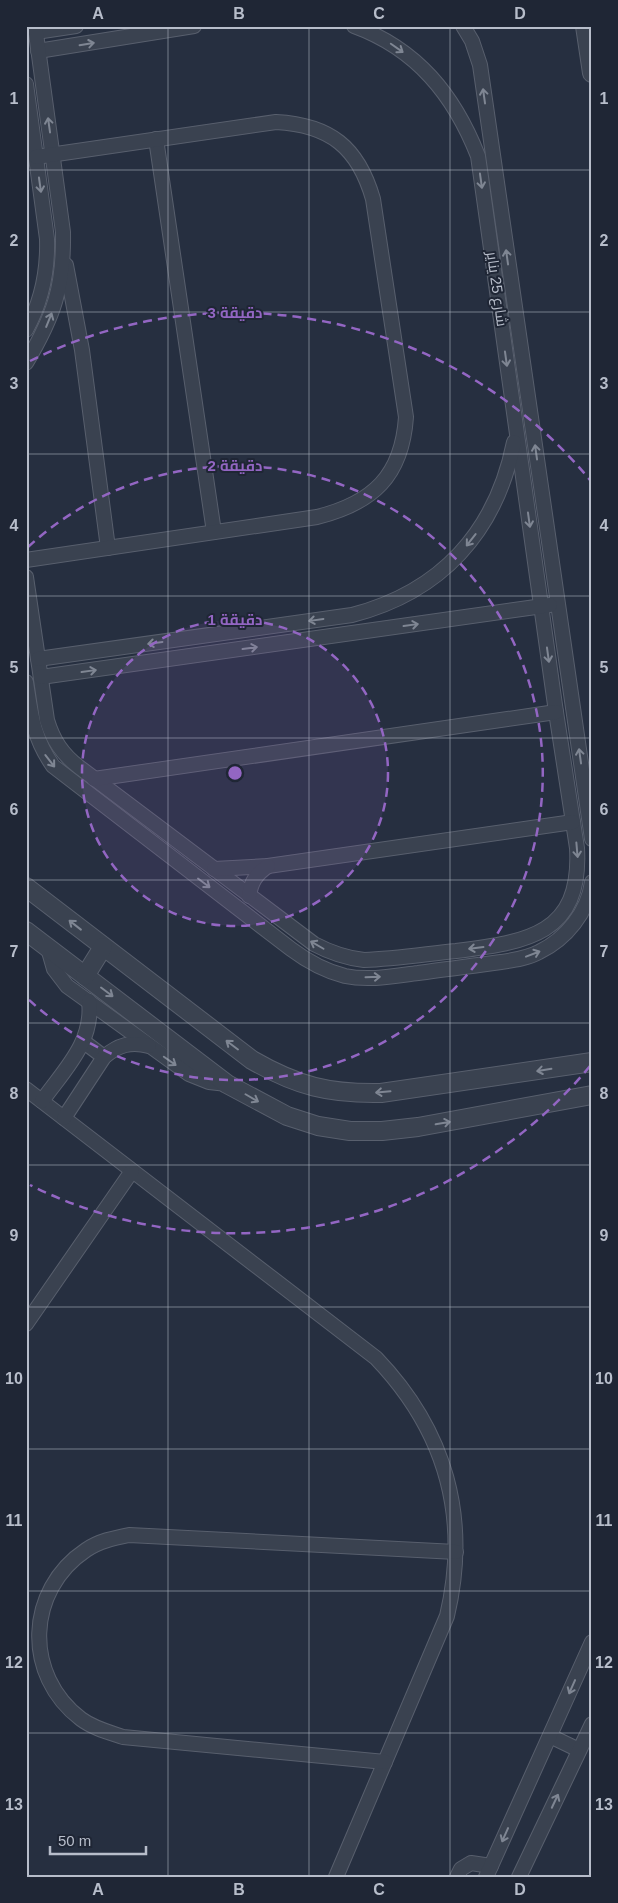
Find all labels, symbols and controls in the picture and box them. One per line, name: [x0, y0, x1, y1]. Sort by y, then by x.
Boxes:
text: A: [92, 5, 104, 22]
text: B: [233, 5, 245, 22]
text: C: [373, 5, 385, 22]
text: D: [514, 5, 526, 22]
one-way arrow: [78, 38, 94, 48]
one-way arrow: [390, 43, 404, 53]
one-way arrow: [479, 88, 489, 104]
text: 1: [10, 90, 19, 107]
text: 1: [600, 90, 609, 107]
one-way arrow: [44, 117, 54, 133]
one-way arrow: [476, 173, 486, 189]
one-way arrow: [35, 176, 45, 192]
text: 2: [10, 232, 19, 249]
text: 2: [600, 232, 609, 249]
street label: شارع 25 يناير: [481, 249, 511, 328]
one-way arrow: [502, 249, 512, 265]
text: 3 دقيقة: [208, 304, 262, 321]
one-way arrow: [45, 313, 55, 328]
one-way arrow: [502, 351, 512, 367]
text: 3: [10, 375, 19, 392]
text: 3: [600, 375, 609, 392]
one-way arrow: [530, 444, 540, 460]
text: 2 دقيقة: [208, 457, 262, 474]
one-way arrow: [524, 512, 534, 528]
text: 4: [10, 517, 19, 534]
text: 4: [600, 517, 609, 534]
one-way arrow: [466, 533, 477, 546]
text: 1 دقيقة: [208, 611, 262, 628]
one-way arrow: [309, 615, 325, 625]
one-way arrow: [403, 620, 419, 630]
one-way arrow: [148, 638, 164, 648]
one-way arrow: [242, 643, 258, 653]
one-way arrow: [543, 647, 553, 663]
text: 5: [10, 659, 19, 676]
text: 5: [600, 659, 609, 676]
one-way arrow: [81, 665, 97, 675]
one-way arrow: [574, 749, 584, 765]
one-way arrow: [45, 754, 55, 768]
centre of rings: [226, 764, 244, 782]
text: 6: [10, 801, 19, 818]
text: 6: [600, 801, 609, 818]
one-way arrow: [572, 842, 582, 858]
one-way arrow: [197, 878, 210, 889]
one-way arrow: [68, 920, 81, 931]
one-way arrow: [311, 940, 325, 950]
text: 7: [10, 943, 19, 960]
one-way arrow: [468, 943, 484, 953]
text: 7: [600, 943, 609, 960]
one-way arrow: [525, 949, 540, 958]
one-way arrow: [364, 973, 380, 982]
one-way arrow: [100, 987, 113, 998]
one-way arrow: [226, 1039, 239, 1050]
one-way arrow: [163, 1056, 177, 1066]
one-way arrow: [536, 1065, 552, 1075]
text: 8: [10, 1085, 19, 1102]
text: 8: [600, 1085, 609, 1102]
one-way arrow: [375, 1087, 391, 1097]
one-way arrow: [245, 1094, 259, 1104]
one-way arrow: [435, 1117, 451, 1127]
text: 9: [10, 1227, 19, 1244]
text: 9: [600, 1227, 609, 1244]
text: 10: [5, 1370, 23, 1387]
text: 10: [595, 1370, 613, 1387]
text: 11: [6, 1512, 23, 1529]
text: 11: [596, 1512, 613, 1529]
text: 12: [5, 1654, 23, 1671]
text: 12: [595, 1654, 613, 1671]
one-way arrow: [566, 1679, 576, 1694]
one-way arrow: [551, 1794, 560, 1809]
text: 13: [5, 1796, 23, 1813]
text: 13: [595, 1796, 613, 1813]
scale bar: [50, 1823, 146, 1855]
one-way arrow: [499, 1827, 509, 1842]
text: 50 m: [58, 1832, 91, 1849]
text: A: [92, 1881, 104, 1898]
text: B: [233, 1881, 245, 1898]
text: C: [373, 1881, 385, 1898]
text: D: [514, 1881, 526, 1898]

